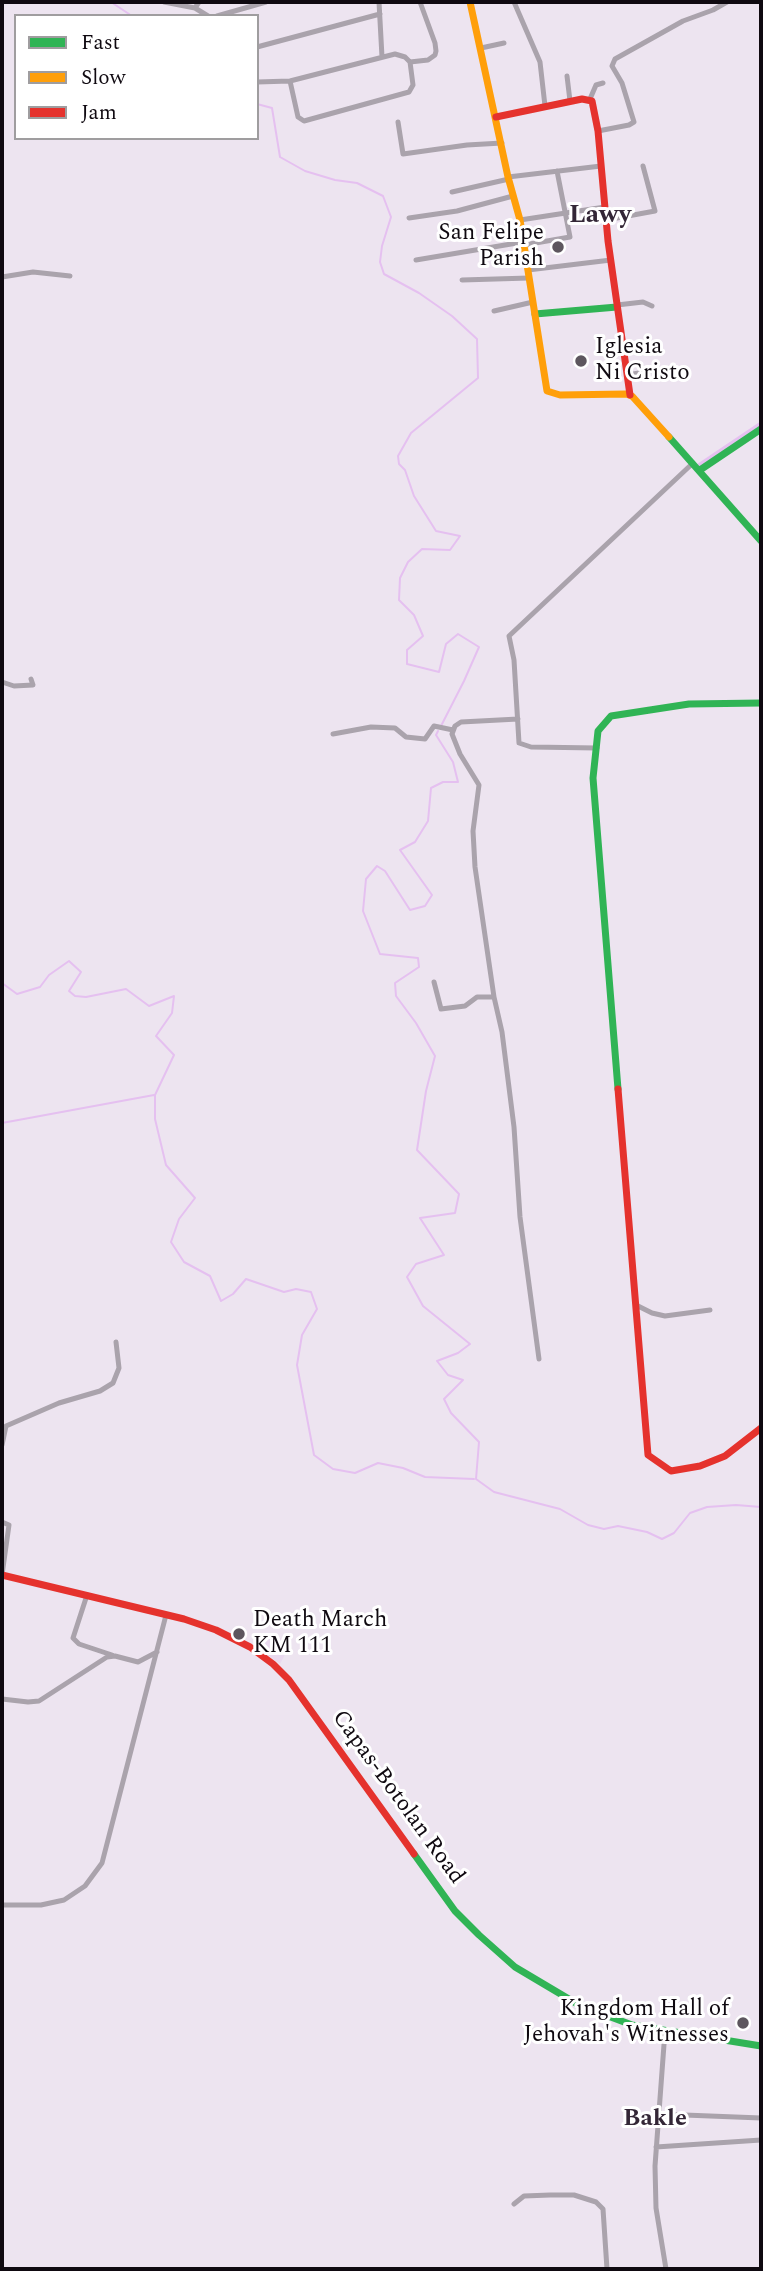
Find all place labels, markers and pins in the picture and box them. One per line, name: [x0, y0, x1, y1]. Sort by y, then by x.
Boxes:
place label: San Felipe Parish: [438, 220, 544, 274]
marker: San Felipe Parish: [550, 239, 566, 255]
place label: Iglesia Ni Cristo: [595, 334, 690, 388]
marker: Iglesia Ni Cristo: [573, 353, 589, 369]
place label: Death March KM 111: [253, 1607, 387, 1661]
marker: Death March KM 111: [231, 1626, 247, 1642]
place label: Kingdom Hall of Jehovah's Witnesses: [523, 1996, 729, 2050]
marker: Kingdom Hall of Jehovah's Witnesses: [735, 2015, 751, 2031]

